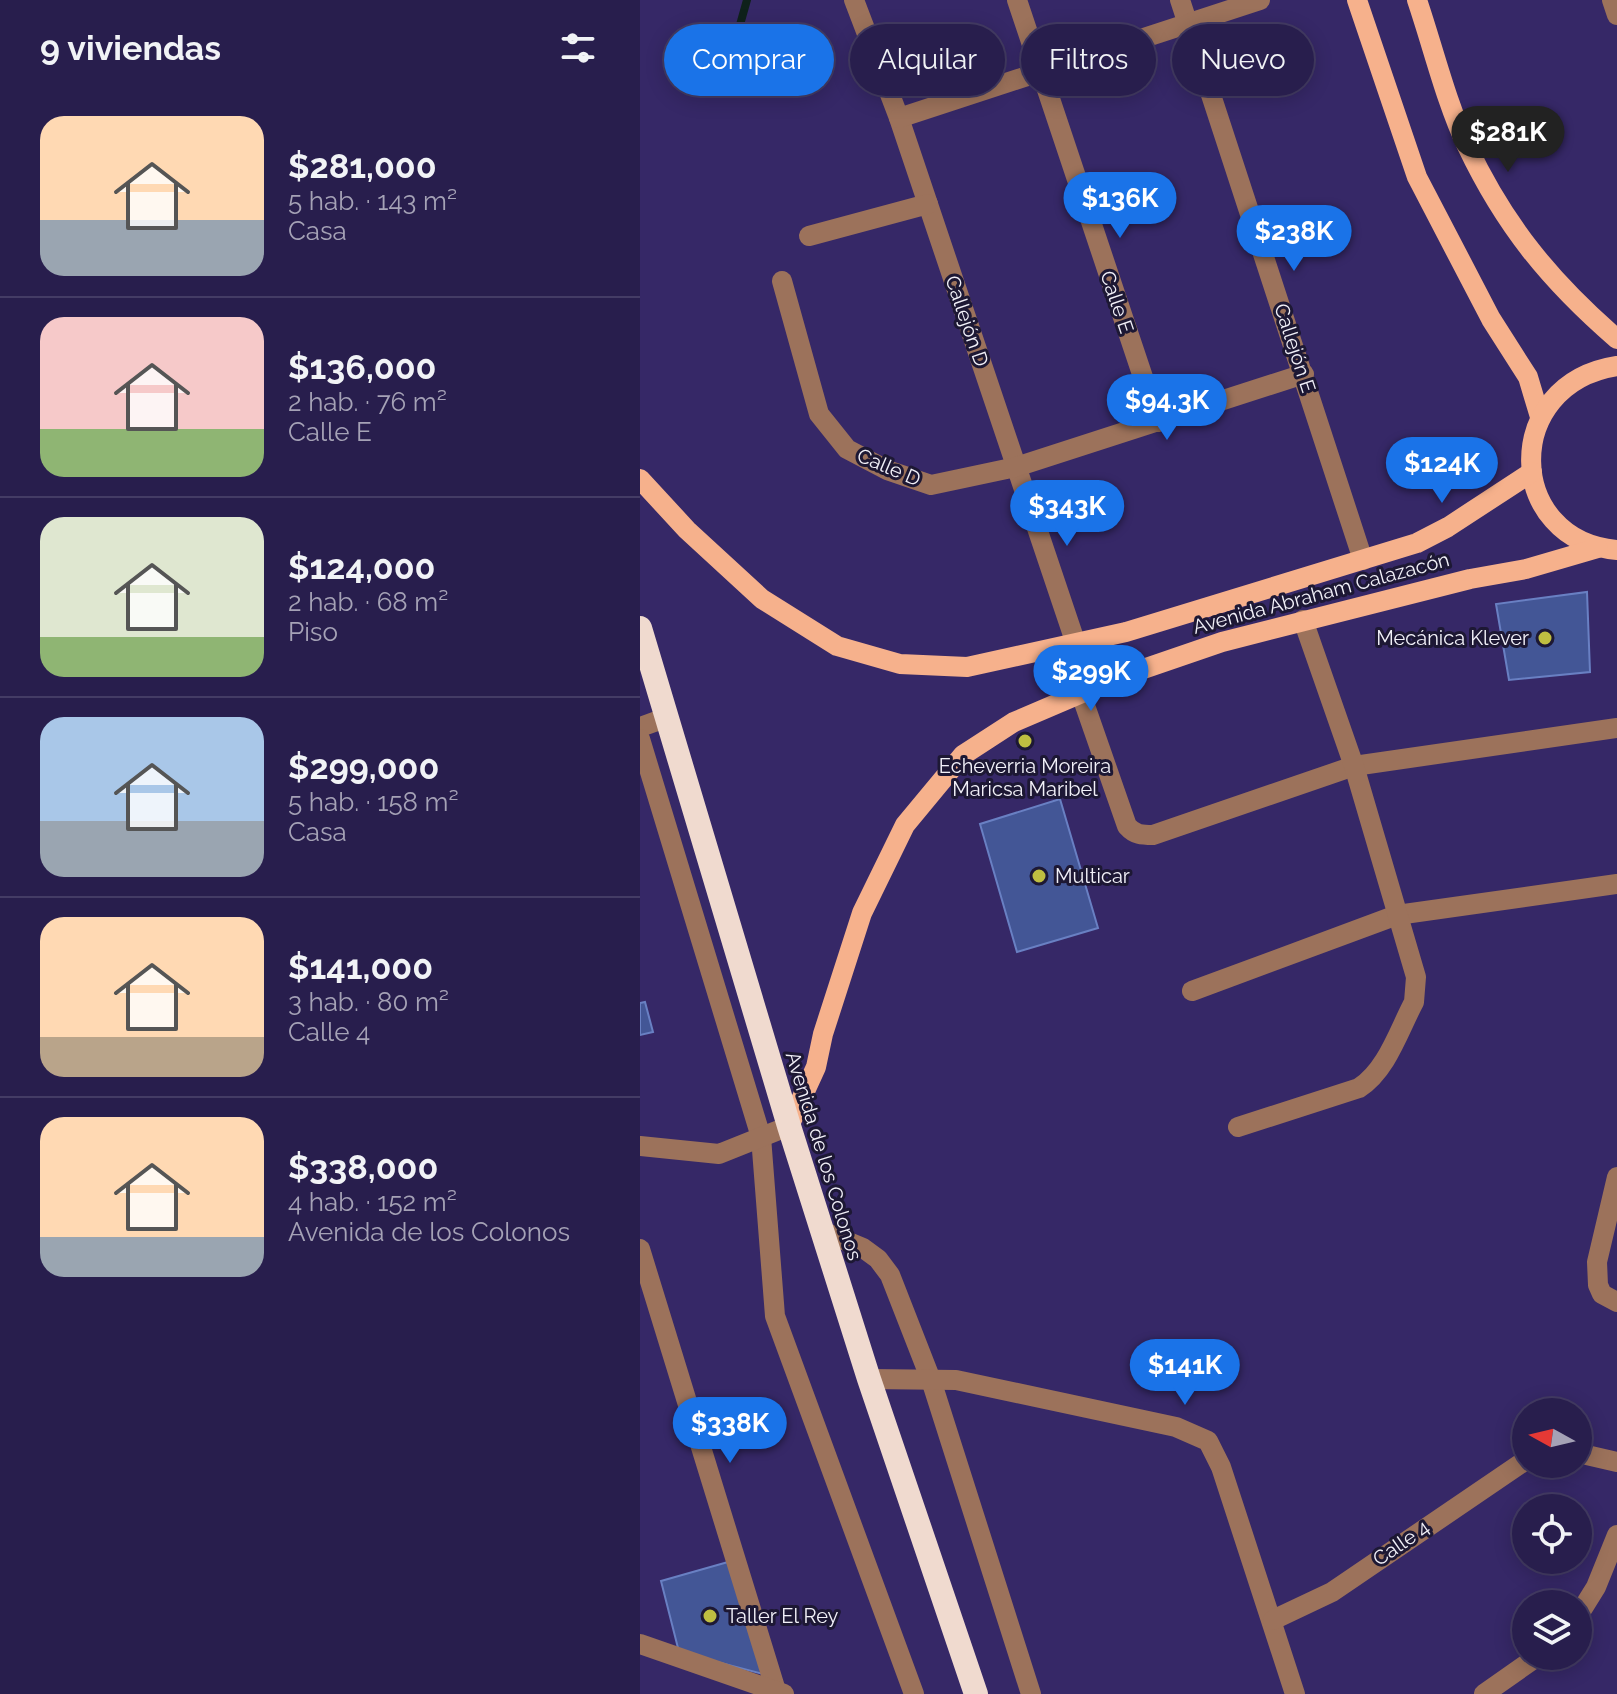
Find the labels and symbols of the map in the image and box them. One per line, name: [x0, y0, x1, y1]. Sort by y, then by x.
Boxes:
pin: $281K: [1452, 106, 1564, 174]
pin: $136K: [1064, 172, 1176, 240]
pin: $238K: [1238, 205, 1350, 273]
street label: Calle E: [1095, 268, 1139, 336]
street label: Callejón D: [940, 272, 994, 370]
street label: Callejón E: [1269, 300, 1321, 396]
pin: $94.3K: [1102, 374, 1232, 442]
pin: $124K: [1386, 437, 1498, 505]
street label: Calle D: [854, 443, 924, 491]
pin: $343K: [1011, 480, 1123, 548]
street label: Avenida Abraham Calazacón: [1190, 547, 1452, 639]
place label: Mecánica Klever: [1376, 626, 1529, 650]
marker: Mecánica Klever: [1536, 629, 1554, 647]
pin: $299K: [1035, 645, 1147, 713]
marker: Echeverria Moreira Maricsa Maribel: [1016, 732, 1034, 750]
place label: Echeverria Moreira Maricsa Maribel: [939, 754, 1111, 801]
place label: Multicar: [1055, 864, 1130, 888]
marker: Multicar: [1030, 867, 1048, 885]
street label: Avenida de los Colonos: [781, 1049, 867, 1263]
pin: $141K: [1129, 1339, 1241, 1407]
pin: $338K: [674, 1397, 786, 1465]
north arrow: [1512, 1398, 1592, 1478]
street label: Calle 4: [1368, 1515, 1434, 1571]
place label: Taller El Rey: [726, 1604, 839, 1628]
marker: Taller El Rey: [701, 1607, 719, 1625]

